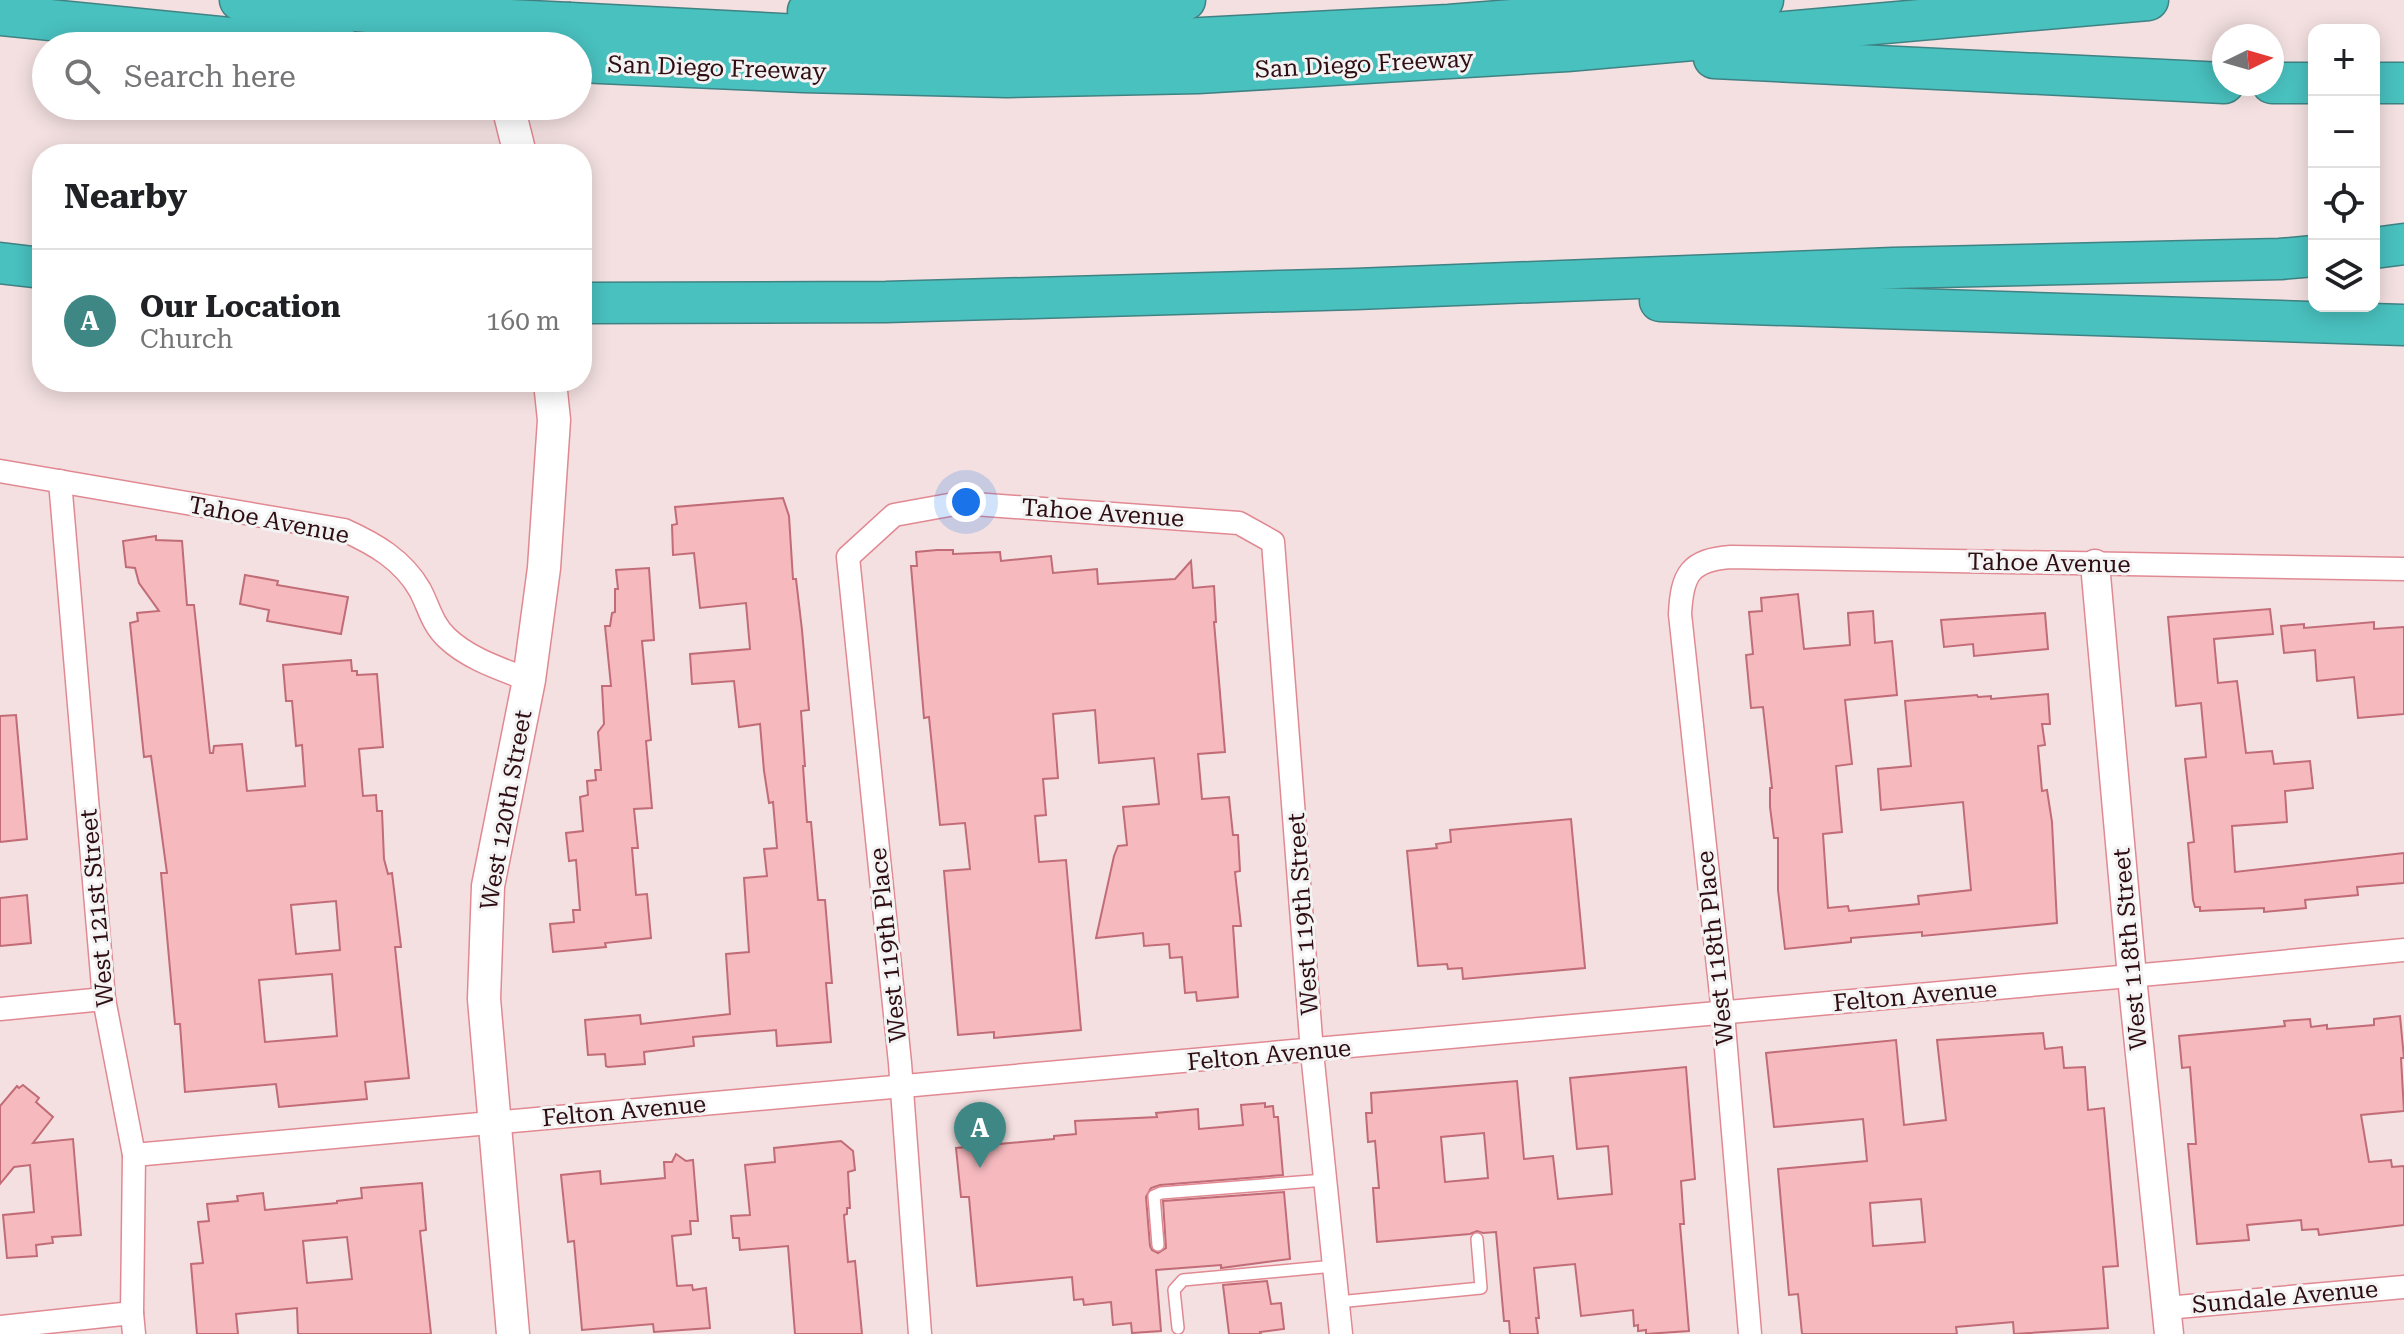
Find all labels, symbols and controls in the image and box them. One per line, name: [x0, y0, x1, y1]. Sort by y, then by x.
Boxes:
north arrow: [2212, 24, 2284, 96]
map controls: [2308, 24, 2380, 312]
button: +: [2308, 24, 2380, 96]
search box: [32, 32, 592, 120]
street label: San Diego Freeway: [1254, 44, 1475, 84]
street label: San Diego Freeway: [607, 50, 828, 86]
icon: search: [60, 54, 104, 98]
text: Search here: [124, 59, 296, 94]
button: −: [2308, 96, 2380, 168]
button: locate: [2308, 168, 2380, 240]
text: Nearby: [64, 176, 187, 216]
button: layers: [2308, 240, 2380, 312]
text: Our Location: [140, 289, 341, 324]
text: A: [81, 306, 99, 336]
text: 160 m: [486, 306, 560, 336]
text: Church: [140, 324, 233, 354]
your location: [946, 482, 986, 522]
street label: Tahoe Avenue: [186, 491, 352, 549]
street label: Tahoe Avenue: [1021, 493, 1185, 533]
street label: Tahoe Avenue: [1967, 548, 2131, 578]
street label: West 120th Street: [475, 708, 537, 912]
street label: West 121st Street: [74, 808, 120, 1008]
street label: West 119th Street: [1282, 812, 1324, 1016]
street label: West 119th Place: [864, 846, 912, 1044]
street label: West 118th Street: [2107, 847, 2153, 1051]
street label: West 118th Place: [1691, 849, 1739, 1047]
street label: Felton Avenue: [1832, 975, 1998, 1017]
street label: Felton Avenue: [1186, 1034, 1352, 1076]
street label: Felton Avenue: [541, 1090, 707, 1132]
pin: A: [954, 1102, 1006, 1168]
street label: Sundale Avenue: [2191, 1275, 2379, 1319]

